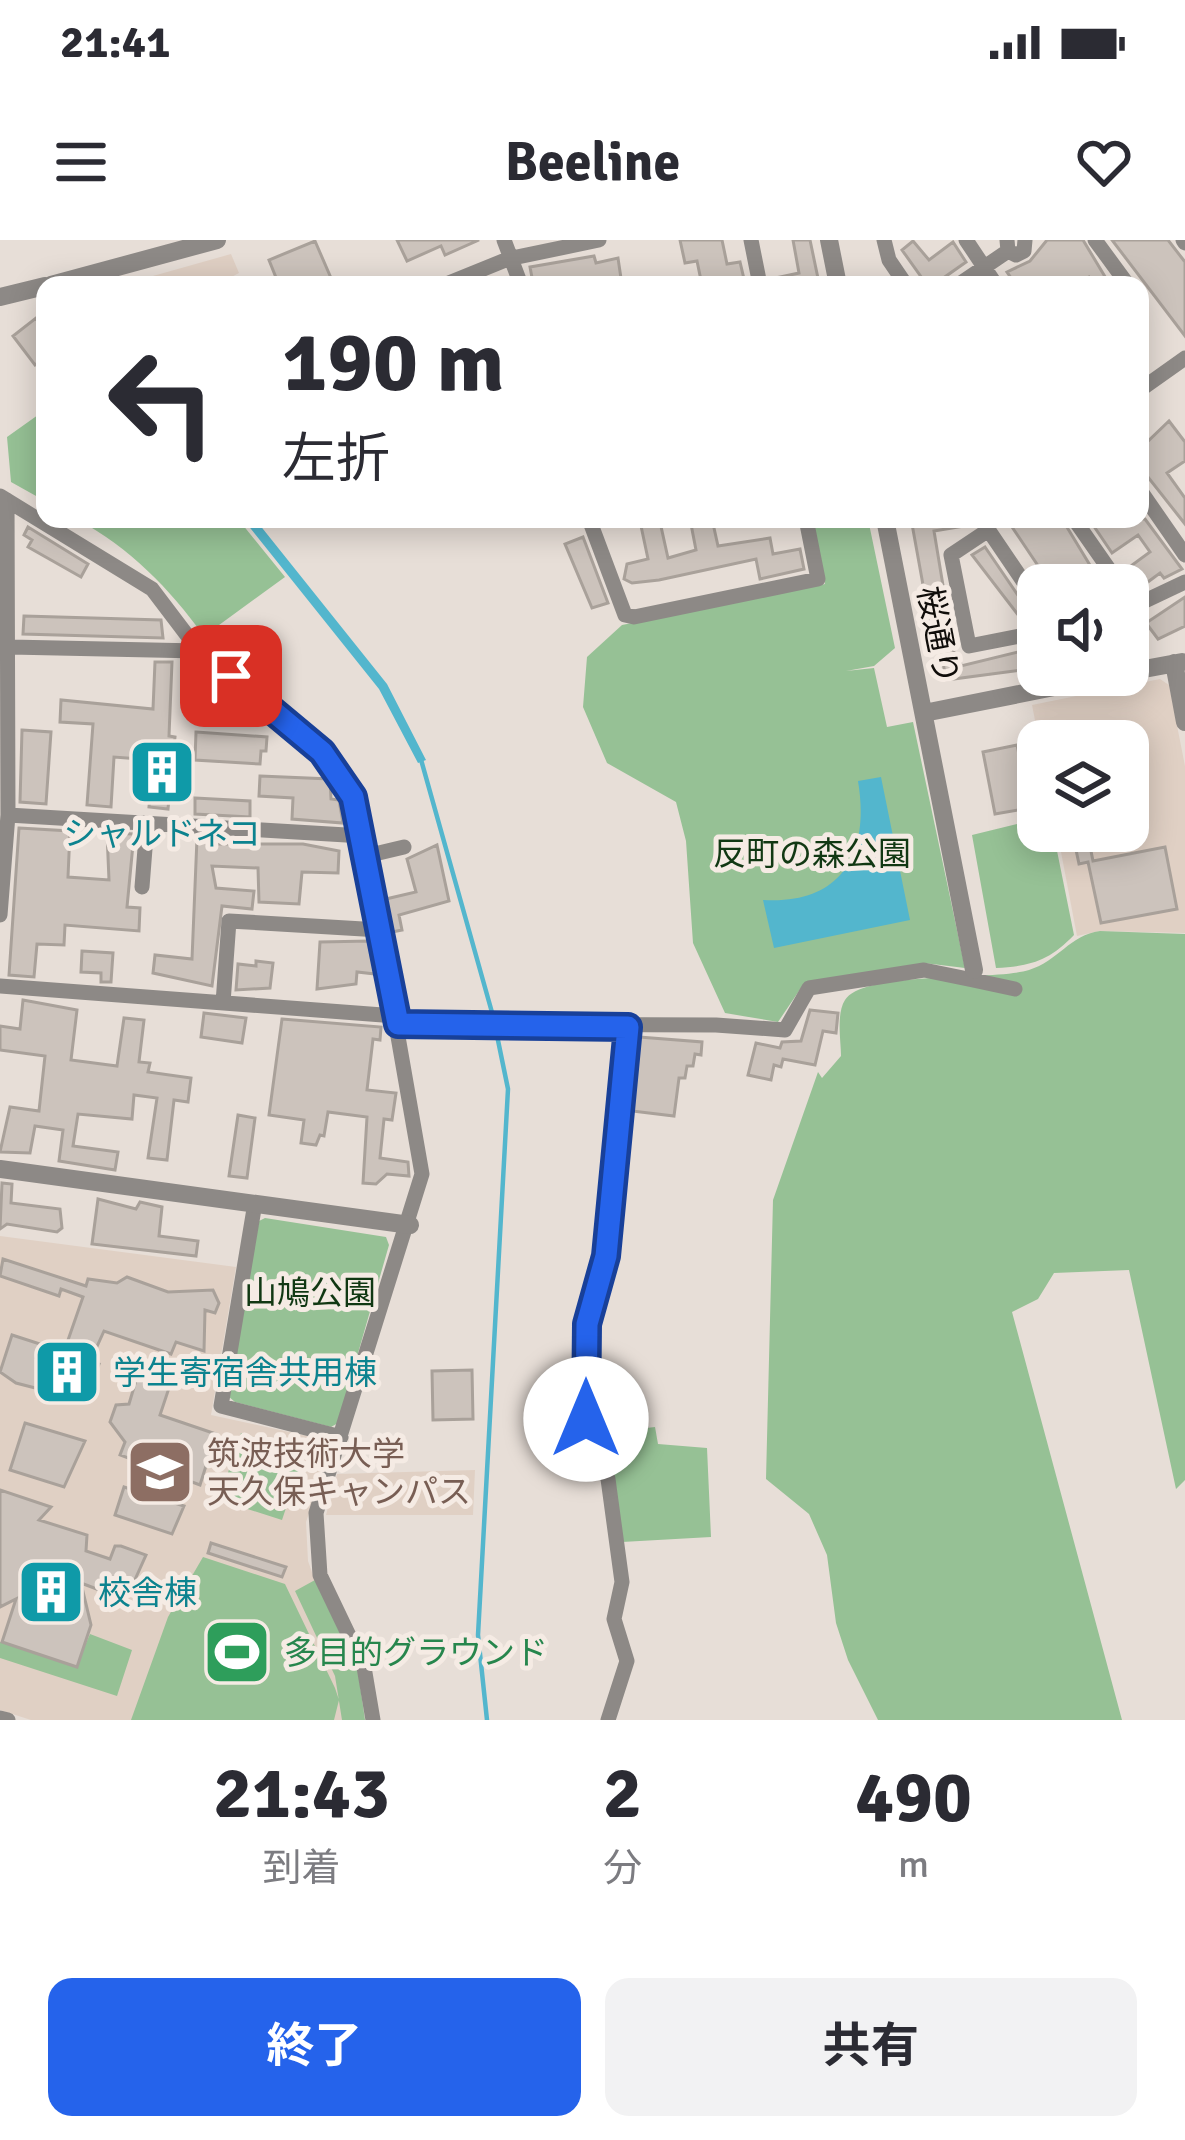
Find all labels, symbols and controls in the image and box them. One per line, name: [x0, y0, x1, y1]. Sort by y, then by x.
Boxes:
text: 21:41: [60, 15, 170, 70]
icon: menu: [48, 129, 114, 195]
text: Beeline: [505, 129, 680, 196]
icon: heart: [1071, 129, 1137, 195]
text: 190 m: [282, 311, 504, 415]
icon: left: [84, 324, 240, 480]
text: 左折: [282, 426, 390, 493]
map controls: [1017, 564, 1149, 852]
button: sound: [1017, 564, 1149, 696]
street label: 桜通り: [908, 583, 967, 688]
pin: [180, 625, 282, 727]
icon: arrive: [198, 643, 264, 709]
button: layers: [1017, 720, 1149, 852]
building icon: シャルドネコ: [127, 737, 197, 807]
place label: シャルドネコ: [63, 814, 261, 855]
park label: 反町の森公園: [713, 834, 911, 875]
park label: 山鳩公園: [244, 1273, 376, 1314]
building icon: 学生寄宿舎共用棟: [32, 1337, 102, 1407]
place label: 学生寄宿舎共用棟: [113, 1353, 377, 1394]
position arrow: [523, 1356, 649, 1482]
place label: 筑波技術大学 天久保キャンパス: [207, 1434, 471, 1513]
school or university icon: 筑波技術大学 天久保キャンパス: [125, 1437, 195, 1507]
building icon: 校舎棟: [16, 1557, 86, 1627]
place label: 校舎棟: [98, 1573, 197, 1614]
sports icon: 多目的グラウンド: [202, 1617, 272, 1687]
place label: 多目的グラウンド: [284, 1633, 548, 1674]
text: 21:43: [213, 1749, 390, 1838]
text: 2: [603, 1749, 642, 1838]
text: 490: [855, 1753, 972, 1842]
text: m: [898, 1840, 929, 1888]
text: 到着: [263, 1844, 341, 1892]
text: 分: [603, 1844, 642, 1892]
button: 終了: [48, 1978, 581, 2116]
button: 共有: [605, 1978, 1137, 2116]

